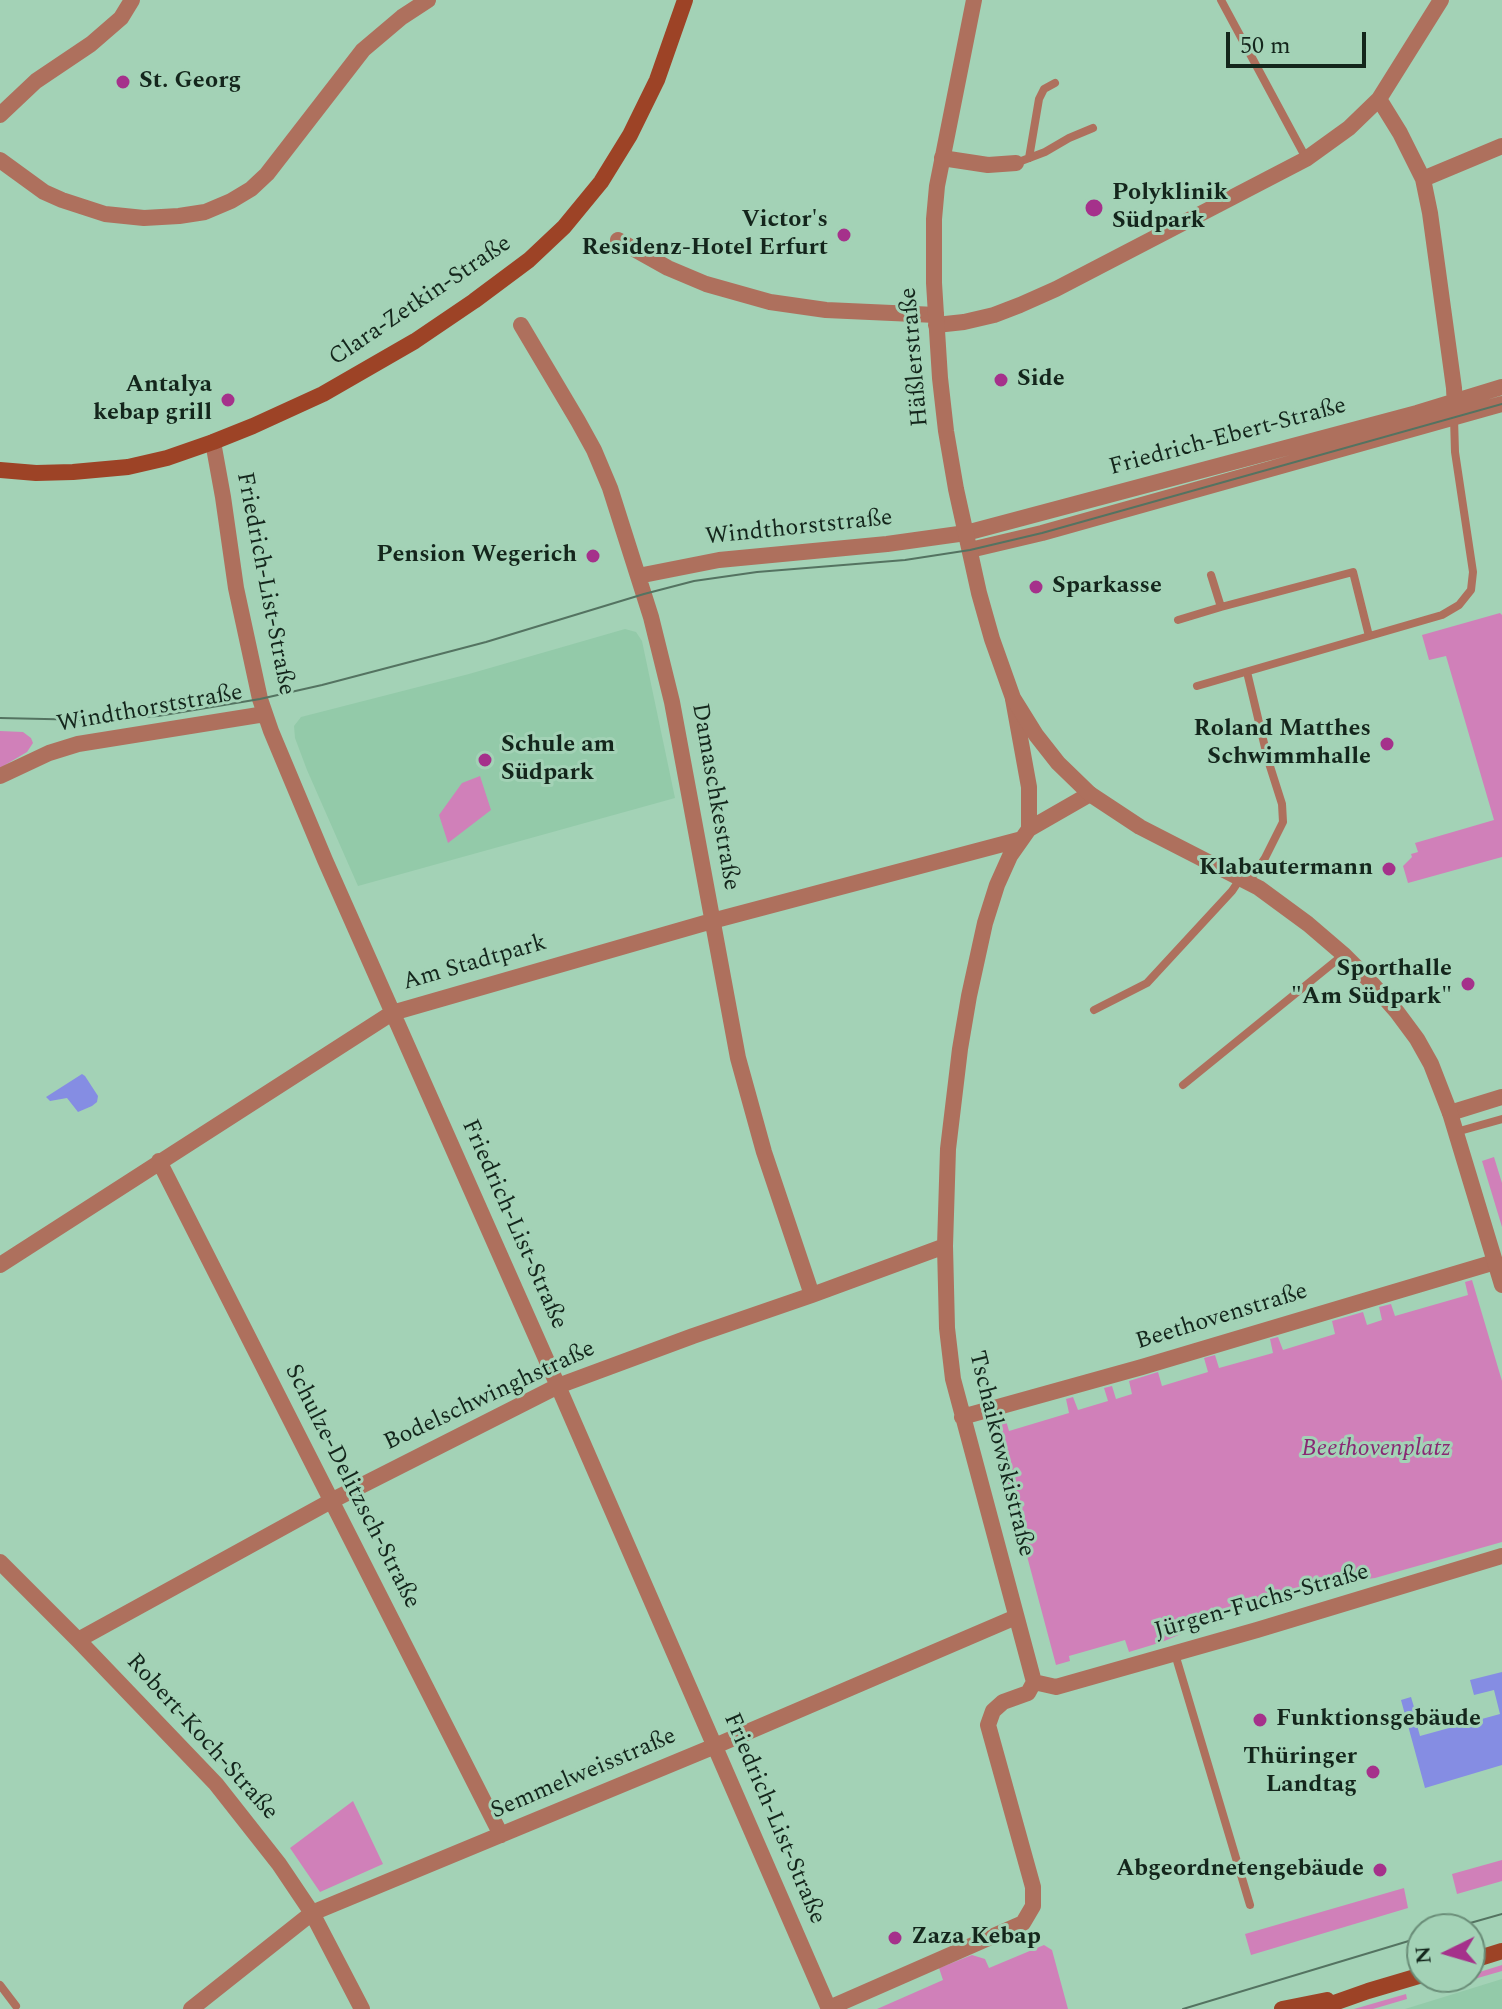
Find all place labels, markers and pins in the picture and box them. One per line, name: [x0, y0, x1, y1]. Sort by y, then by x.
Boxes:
place label: St. Georg: [139, 68, 241, 96]
marker: St. Georg: [114, 73, 132, 91]
place label: Polyklinik Südpark: [1112, 180, 1228, 236]
marker: Polyklinik Südpark: [1083, 197, 1105, 219]
place label: Victor's Residenz-Hotel Erfurt: [582, 207, 828, 263]
marker: Victor's Residenz-Hotel Erfurt: [835, 226, 853, 244]
place label: Side: [1017, 366, 1065, 394]
marker: Side: [992, 371, 1010, 389]
place label: Antalya kebap grill: [93, 372, 212, 428]
marker: Antalya kebap grill: [219, 391, 237, 409]
place label: Pension Wegerich: [376, 542, 577, 570]
marker: Pension Wegerich: [584, 547, 602, 565]
place label: Sparkasse: [1052, 573, 1162, 601]
marker: Sparkasse: [1027, 578, 1045, 596]
place label: Roland Matthes Schwimmhalle: [1194, 716, 1371, 772]
place label: Schule am Südpark: [501, 732, 615, 788]
marker: Roland Matthes Schwimmhalle: [1378, 735, 1396, 753]
marker: Schule am Südpark: [476, 751, 494, 769]
place label: Klabautermann: [1199, 855, 1373, 883]
marker: Klabautermann: [1380, 860, 1398, 878]
place label: Sporthalle "Am Südpark": [1291, 956, 1452, 1012]
marker: Sporthalle "Am Südpark": [1459, 975, 1477, 993]
place label: Funktionsgebäude: [1276, 1706, 1481, 1734]
marker: Funktionsgebäude: [1251, 1711, 1269, 1729]
place label: Thüringer Landtag: [1243, 1744, 1357, 1800]
marker: Thüringer Landtag: [1364, 1763, 1382, 1781]
place label: Abgeordnetengebäude: [1116, 1856, 1364, 1884]
marker: Abgeordnetengebäude: [1371, 1861, 1389, 1879]
place label: Zaza Kebap: [911, 1924, 1041, 1952]
marker: Zaza Kebap: [886, 1929, 904, 1947]

